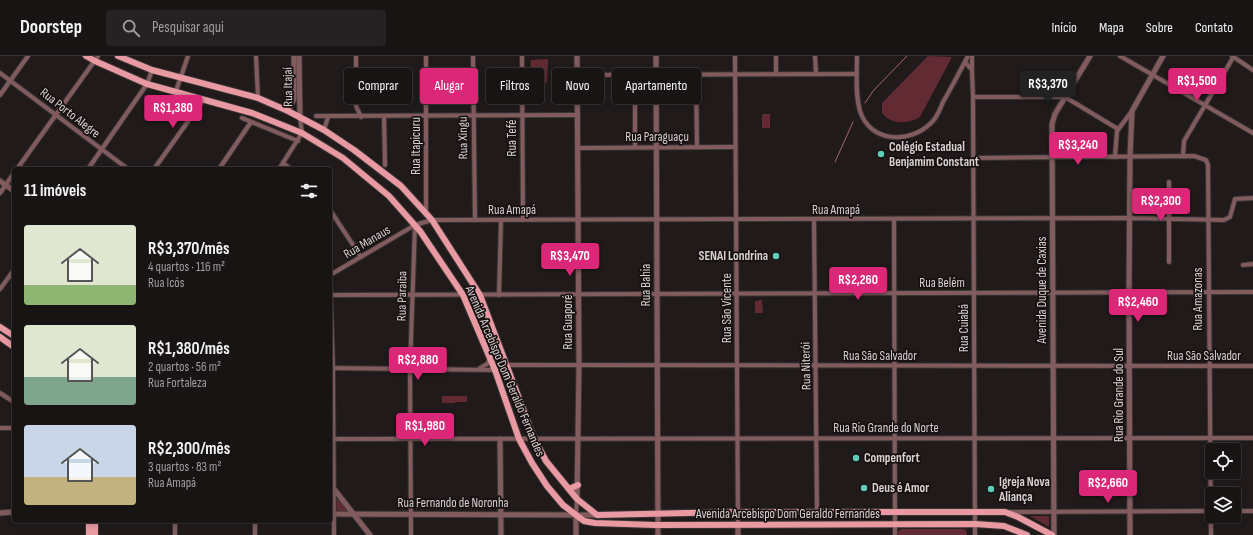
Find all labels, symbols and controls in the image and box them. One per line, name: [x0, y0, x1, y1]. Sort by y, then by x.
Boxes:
search box: [106, 10, 386, 46]
text: Doorstep: [20, 16, 82, 39]
icon: search: [120, 17, 142, 39]
text: Pesquisar aqui: [152, 18, 224, 37]
text: Início: [1051, 19, 1077, 36]
text: Mapa: [1099, 19, 1124, 36]
text: Sobre: [1146, 19, 1173, 36]
text: Contato: [1195, 19, 1233, 36]
street label: Rua Itajaí: [280, 66, 296, 107]
chip: Comprar: [344, 68, 412, 104]
chip: Alugar: [420, 68, 478, 104]
chip: Filtros: [486, 68, 544, 104]
chip: Novo: [552, 68, 604, 104]
chip: Apartamento: [612, 68, 701, 104]
pin: R$1,500: [1160, 68, 1234, 102]
pin: R$3,370: [1011, 71, 1085, 105]
text: R$1,500: [1177, 73, 1217, 89]
text: R$3,370: [1028, 76, 1068, 92]
street label: Rua Porto Alegre: [37, 85, 103, 141]
pin: R$1,380: [136, 95, 210, 129]
text: R$1,380: [153, 100, 193, 116]
street label: Rua Itapicuru: [408, 117, 424, 175]
street label: Rua Xingu: [455, 117, 471, 159]
street label: Rua Tefé: [504, 120, 520, 156]
street label: Rua Paraguaçu: [625, 129, 689, 145]
pin: R$3,240: [1041, 132, 1115, 166]
text: R$3,240: [1058, 137, 1098, 153]
place label: Colégio Estadual Benjamim Constant: [889, 139, 980, 170]
marker: Colégio Estadual Benjamim Constant: [876, 149, 886, 159]
icon: filters: [298, 180, 320, 202]
text: 11 imóveis: [24, 181, 86, 201]
pin: R$2,300: [1124, 188, 1198, 222]
text: R$2,300: [1141, 193, 1181, 209]
street label: Rua Amapá: [488, 202, 536, 218]
street label: Rua Amapá: [812, 202, 860, 218]
street label: Rua Manaus: [341, 222, 394, 262]
street label: Avenida Duque de Caxias: [1034, 236, 1050, 344]
text: R$3,370/mês: [148, 239, 230, 259]
icon: home: [56, 241, 104, 289]
pin: R$3,470: [533, 243, 607, 277]
text: R$3,470: [550, 248, 590, 264]
place label: SENAI Londrina: [699, 248, 768, 264]
marker: SENAI Londrina: [771, 251, 781, 261]
text: 4 quartos · 116 m²: [148, 259, 225, 275]
street label: Rua Bahia: [638, 264, 654, 306]
pin: R$2,260: [821, 267, 895, 301]
street label: Rua Amazonas: [1190, 267, 1206, 330]
street label: Rua Paraíba: [394, 271, 410, 321]
text: R$2,260: [838, 272, 878, 288]
street label: Rua São Vicente: [719, 273, 735, 343]
text: Rua Icós: [148, 275, 184, 291]
street label: Rua Belém: [919, 275, 965, 291]
street label: Avenida Arcebispo Dom Geraldo Fernandes: [461, 282, 548, 459]
pin: R$2,460: [1101, 289, 1175, 323]
text: R$2,460: [1118, 294, 1158, 310]
street label: Rua Guaporé: [560, 295, 576, 350]
street label: Rua Cuiabá: [956, 304, 972, 352]
text: R$1,380/mês: [148, 339, 230, 359]
icon: home: [56, 341, 104, 389]
street label: Rua Niterói: [798, 342, 814, 390]
pin: R$2,880: [381, 347, 455, 381]
street label: Rua São Salvador: [843, 348, 917, 364]
street label: Rua Rio Grande do Sul: [1111, 348, 1127, 442]
street label: Rua São Salvador: [1167, 348, 1241, 364]
text: R$2,880: [398, 352, 438, 368]
text: 2 quartos · 56 m²: [148, 359, 221, 375]
text: Rua Fortaleza: [148, 375, 207, 391]
pin: R$1,980: [388, 413, 462, 447]
text: R$1,980: [405, 418, 445, 434]
street label: Rua Rio Grande do Norte: [833, 420, 939, 436]
text: R$2,300/mês: [148, 439, 230, 459]
icon: home: [56, 441, 104, 489]
map controls: [1205, 443, 1241, 523]
button: locate: [1205, 443, 1241, 479]
place label: Compenfort: [864, 450, 921, 466]
marker: Compenfort: [851, 453, 861, 463]
text: 3 quartos · 83 m²: [148, 459, 222, 475]
pin: R$2,660: [1071, 470, 1145, 504]
place label: Igreja Nova Aliança: [998, 474, 1050, 505]
text: Rua Amapá: [148, 475, 196, 491]
text: R$2,660: [1088, 475, 1128, 491]
place label: Deus é Amor: [872, 480, 929, 496]
marker: Deus é Amor: [859, 483, 869, 493]
marker: Igreja Nova Aliança: [986, 484, 996, 494]
button: layers: [1205, 487, 1241, 523]
street label: Rua Fernando de Noronha: [397, 495, 509, 511]
street label: Avenida Arcebispo Dom Geraldo Fernandes: [695, 506, 880, 522]

